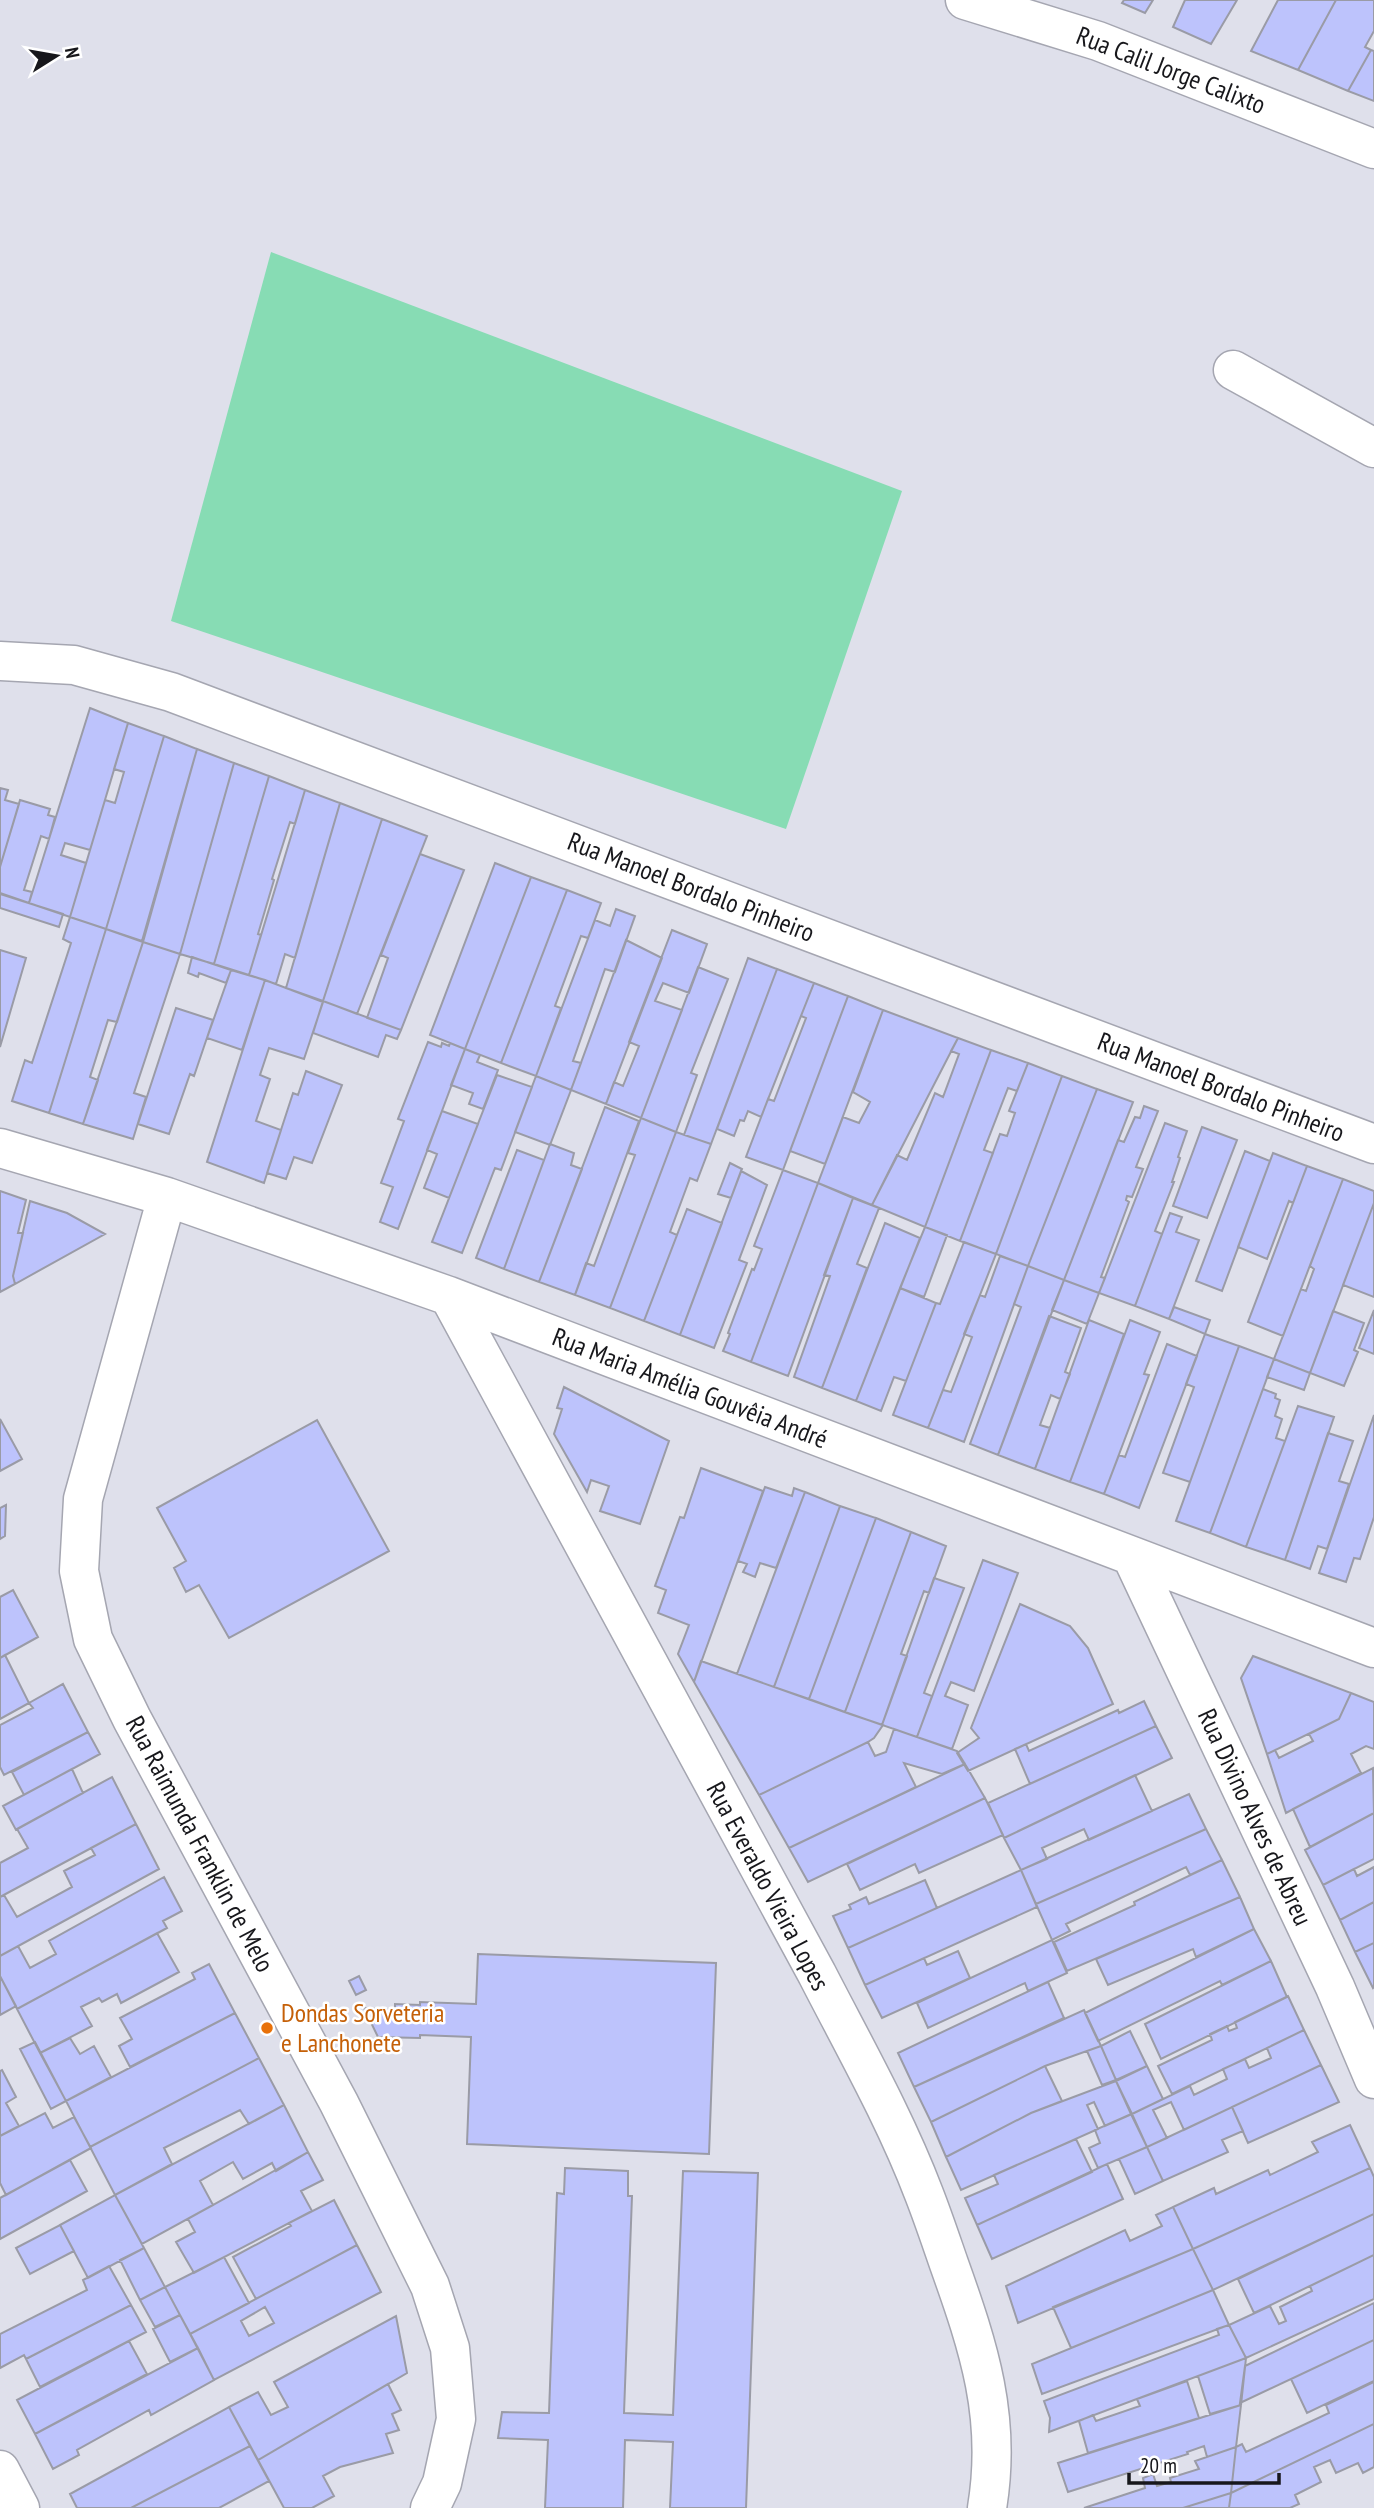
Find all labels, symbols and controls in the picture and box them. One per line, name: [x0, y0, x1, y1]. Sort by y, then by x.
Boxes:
street label: Rua Calil Jorge Calixto: [1072, 18, 1270, 121]
north arrow: [21, 21, 91, 91]
text: N: [60, 45, 85, 60]
street label: Rua Manoel Bordalo Pinheiro: [563, 824, 819, 949]
street label: Rua Manoel Bordalo Pinheiro: [1093, 1024, 1349, 1149]
street label: Rua Maria Amélia Gouvêia André: [548, 1320, 832, 1455]
street label: Rua Divino Alves de Abreu: [1191, 1703, 1320, 1930]
street label: Rua Raimunda Franklin de Melo: [119, 1710, 282, 1978]
street label: Rua Everaldo Vieira Lopes: [700, 1776, 837, 1996]
place label: Dondas Sorveteria e Lanchonete: [281, 1996, 444, 2059]
marker: Dondas Sorveteria e Lanchonete: [259, 2020, 275, 2036]
scale bar: [1129, 2442, 1280, 2486]
text: 20 m: [1140, 2452, 1177, 2479]

